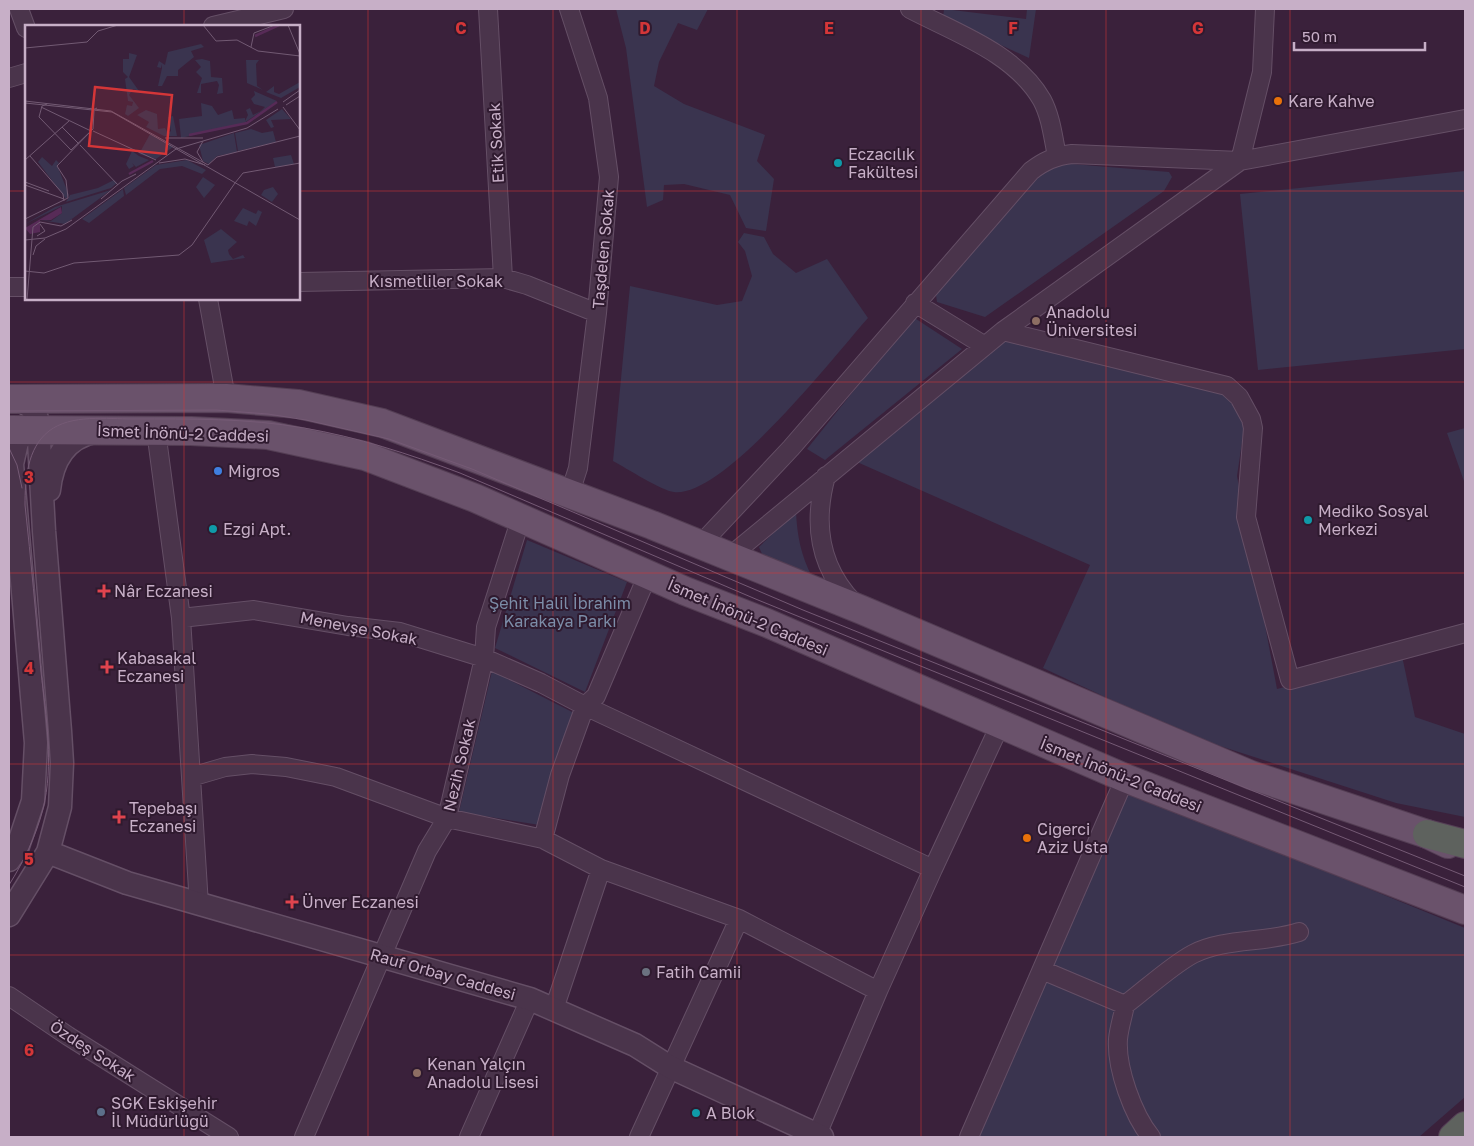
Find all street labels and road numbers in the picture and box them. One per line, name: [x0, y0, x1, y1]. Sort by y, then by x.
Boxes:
street label: Etik Sokak: [484, 102, 508, 184]
street label: Taşdelen Sokak: [588, 188, 618, 310]
street label: Kısmetliler Sokak: [369, 271, 503, 291]
street label: İsmet İnönü-2 Caddesi: [97, 420, 269, 446]
street label: İsmet İnönü-2 Caddesi: [665, 574, 831, 660]
street label: Menevşe Sokak: [299, 607, 419, 649]
street label: Nezih Sokak: [439, 717, 479, 813]
street label: İsmet İnönü-2 Caddesi: [1037, 733, 1205, 817]
street label: Rauf Orbay Caddesi: [368, 944, 518, 1004]
street label: Özdeş Sokak: [46, 1016, 140, 1086]

